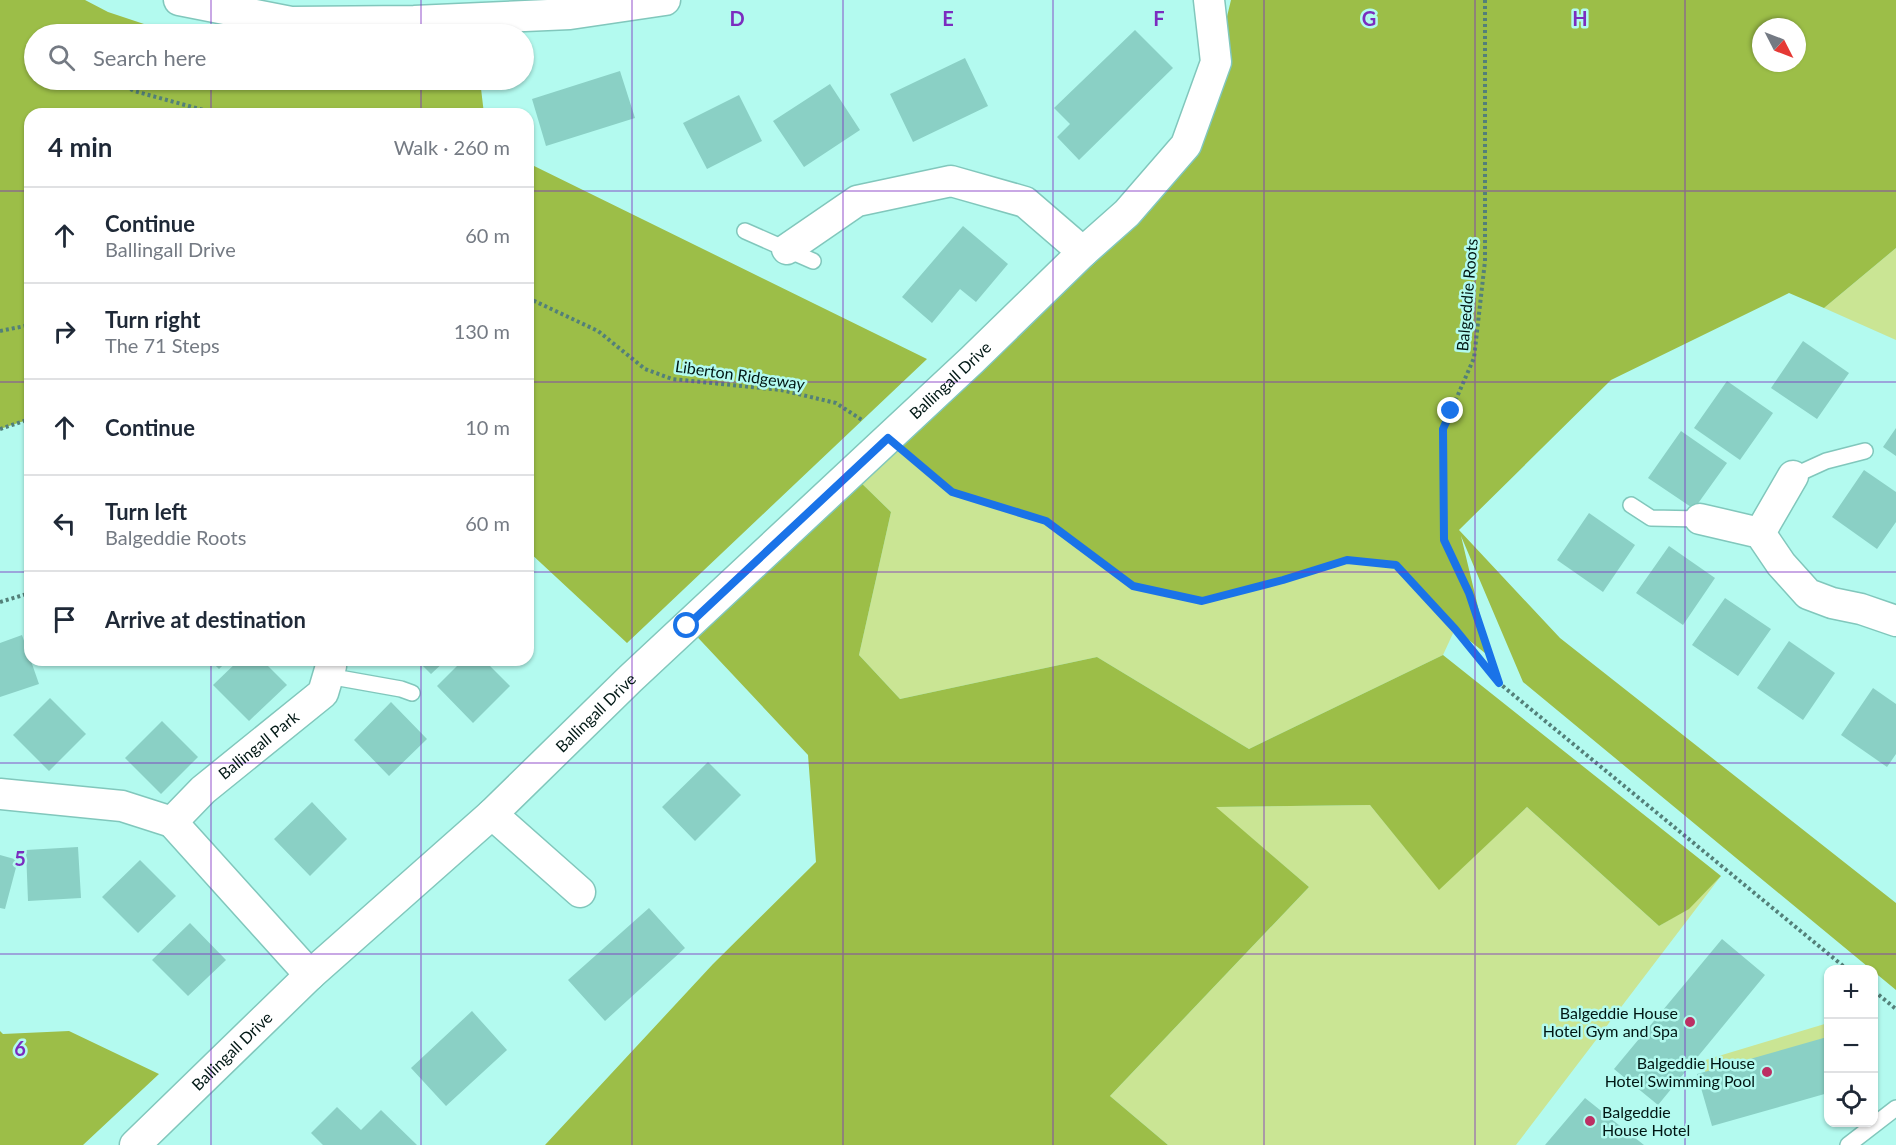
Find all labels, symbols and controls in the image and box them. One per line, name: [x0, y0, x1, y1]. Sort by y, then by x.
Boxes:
text: D: [729, 6, 745, 30]
text: E: [942, 6, 954, 30]
text: F: [1153, 6, 1165, 30]
text: G: [1362, 6, 1376, 30]
text: H: [1572, 6, 1588, 30]
north arrow: [1752, 18, 1806, 72]
search box: [24, 24, 534, 90]
icon: search: [45, 41, 78, 74]
text: Search here: [93, 44, 206, 71]
text: 4 min: [48, 131, 112, 163]
text: Walk · 260 m: [394, 135, 510, 159]
text: Continue: [105, 210, 195, 237]
icon: ahead: [48, 219, 81, 252]
text: 60 m: [465, 223, 510, 247]
text: Ballingall Drive: [105, 237, 236, 261]
street label: Balgeddie Roots: [1452, 238, 1481, 352]
text: Turn right: [105, 306, 200, 333]
icon: right: [48, 315, 81, 348]
text: 130 m: [454, 319, 510, 343]
text: The 71 Steps: [105, 333, 220, 357]
street label: Ballingall Drive: [905, 337, 994, 423]
street label: Liberton Ridgeway: [674, 356, 807, 393]
route end: [1437, 397, 1463, 423]
icon: ahead: [48, 411, 81, 444]
text: Continue: [105, 414, 195, 441]
text: 10 m: [465, 415, 510, 439]
text: Turn left: [105, 498, 187, 525]
icon: left: [48, 507, 81, 540]
text: 60 m: [465, 511, 510, 535]
text: Balgeddie Roots: [105, 525, 246, 549]
icon: arrive: [48, 603, 81, 636]
text: Arrive at destination: [105, 606, 306, 633]
route start: [673, 612, 699, 638]
street label: Ballingall Drive: [551, 669, 639, 756]
street label: Ballingall Park: [214, 706, 303, 783]
text: 5: [14, 846, 26, 870]
map controls: [1824, 965, 1878, 1127]
button: +: [1824, 965, 1878, 1019]
place label: Balgeddie House Hotel Gym and Spa: [1543, 1003, 1678, 1040]
street label: Ballingall Drive: [187, 1007, 276, 1094]
marker: Balgeddie House Hotel Gym and Spa: [1683, 1015, 1697, 1029]
button: −: [1824, 1019, 1878, 1073]
text: 6: [14, 1036, 26, 1060]
place label: Balgeddie House Hotel Swimming Pool: [1605, 1053, 1755, 1090]
marker: Balgeddie House Hotel Swimming Pool: [1760, 1065, 1774, 1079]
button: locate: [1824, 1073, 1878, 1127]
place label: Balgeddie House Hotel: [1602, 1102, 1690, 1139]
marker: Balgeddie House Hotel: [1583, 1114, 1597, 1128]

